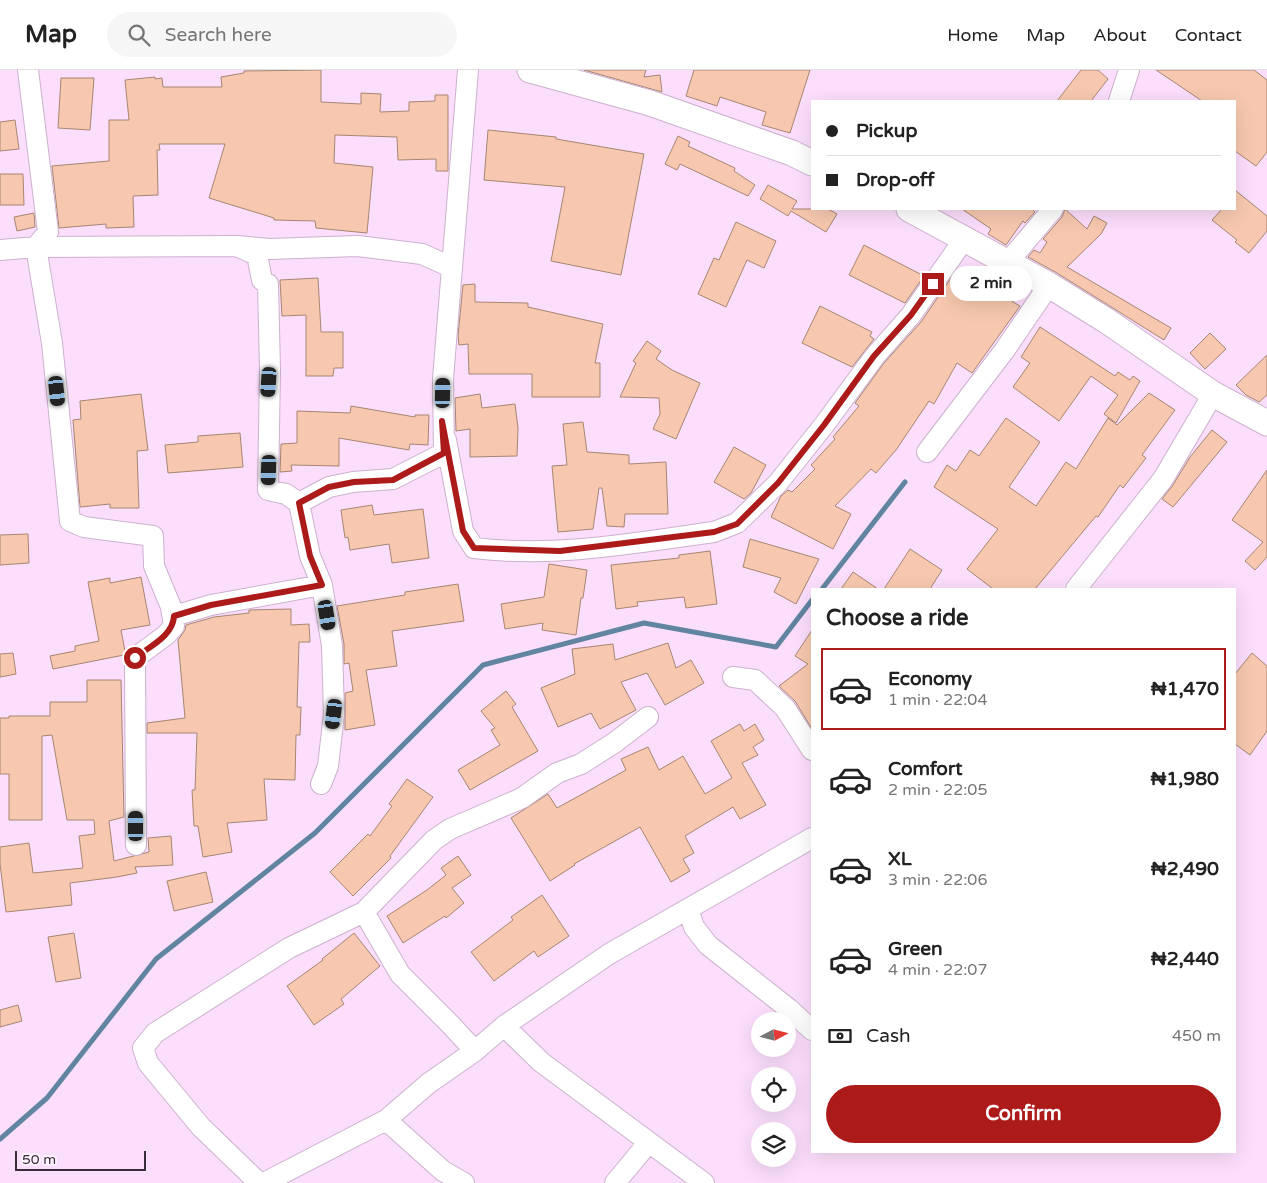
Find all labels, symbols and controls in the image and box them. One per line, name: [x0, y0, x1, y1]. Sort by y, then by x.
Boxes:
search box: [107, 12, 457, 57]
text: Map: [25, 20, 77, 49]
icon: search: [125, 21, 153, 49]
text: Search here: [165, 24, 272, 46]
text: Home: [947, 24, 998, 46]
text: Map: [1026, 24, 1065, 46]
text: About: [1093, 24, 1147, 46]
text: Contact: [1175, 24, 1242, 46]
text: Pickup: [856, 120, 917, 142]
text: Drop-off: [856, 169, 935, 191]
callout: 2 min: [950, 266, 1033, 302]
route end: [922, 273, 944, 295]
text: 2 min: [970, 273, 1012, 293]
car: [260, 367, 277, 397]
car: [47, 375, 66, 407]
car: [435, 378, 450, 408]
car: [260, 455, 277, 485]
car: [317, 599, 336, 631]
text: Choose a ride: [826, 605, 969, 631]
route start: [124, 647, 146, 669]
icon: car: [828, 667, 873, 712]
text: Economy: [888, 668, 972, 690]
text: ₦1,470: [1151, 678, 1219, 700]
text: 1 min · 22:04: [888, 690, 987, 710]
car: [324, 698, 343, 730]
icon: car: [828, 757, 873, 802]
text: Comfort: [888, 758, 962, 780]
text: ₦1,980: [1150, 768, 1219, 790]
text: 2 min · 22:05: [888, 780, 987, 800]
car: [128, 811, 143, 841]
icon: car: [828, 847, 873, 892]
text: XL: [888, 848, 912, 870]
text: ₦2,490: [1151, 858, 1219, 880]
text: 3 min · 22:06: [888, 870, 987, 890]
icon: car: [828, 937, 873, 982]
text: Green: [888, 938, 942, 960]
text: ₦2,440: [1151, 948, 1219, 970]
text: 4 min · 22:07: [888, 960, 987, 980]
north arrow: [751, 1012, 796, 1058]
map controls: [751, 1012, 796, 1167]
icon: cash: [826, 1022, 854, 1050]
text: Cash: [866, 1025, 911, 1047]
text: 450 m: [1172, 1026, 1221, 1046]
button: locate: [751, 1067, 796, 1112]
button: Confirm: [826, 1085, 1221, 1143]
button: layers: [751, 1122, 796, 1167]
scale bar: [15, 1148, 146, 1171]
text: 50 m: [22, 1151, 56, 1168]

